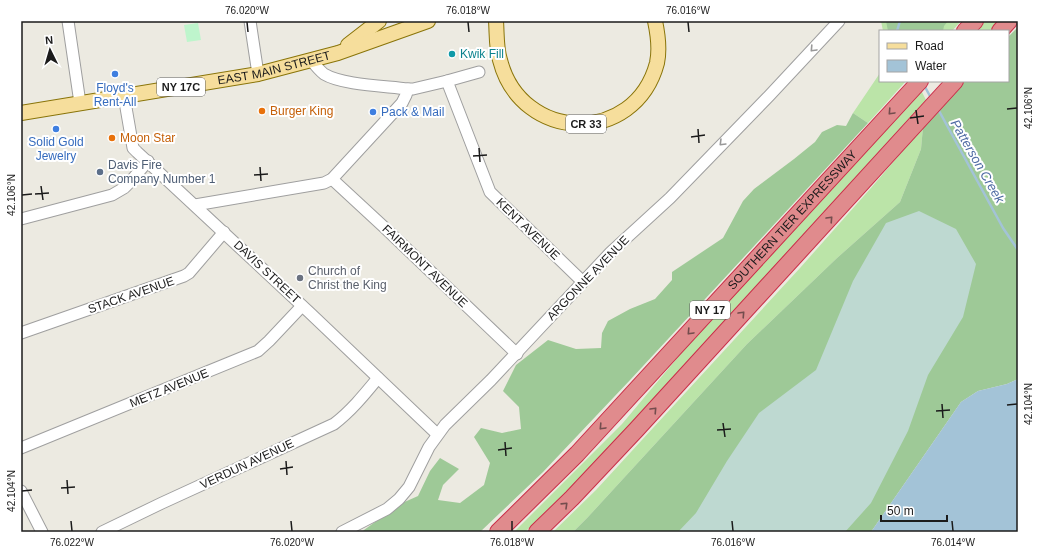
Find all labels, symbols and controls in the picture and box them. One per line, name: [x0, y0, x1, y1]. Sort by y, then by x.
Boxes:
text: 76.020°W: [225, 5, 270, 16]
text: 76.018°W: [446, 5, 491, 16]
text: 76.016°W: [666, 5, 711, 16]
north arrow: [30, 30, 70, 70]
legend: [879, 30, 1009, 82]
text: N: [45, 34, 54, 46]
text: Road: [915, 39, 944, 53]
one-way arrow: [810, 45, 817, 52]
place label: Kwik Fill: [460, 47, 504, 61]
street label: EAST MAIN STREET: [217, 48, 332, 88]
marker: Kwik Fill: [447, 49, 457, 59]
text: Water: [915, 59, 947, 73]
marker: Floyd's Rent-All: [110, 69, 120, 79]
road number: NY 17C: [157, 78, 205, 96]
place label: Floyd's Rent-All: [94, 81, 136, 109]
text: 42.106°N: [1023, 87, 1034, 129]
place label: Burger King: [270, 104, 333, 118]
place label: Pack & Mail: [381, 105, 444, 119]
marker: Burger King: [257, 106, 267, 116]
marker: Pack & Mail: [368, 107, 378, 117]
one-way arrow: [889, 107, 896, 115]
road number: CR 33: [566, 115, 606, 133]
water label: Patterson Creek: [948, 117, 1008, 207]
marker: Solid Gold Jewelry: [51, 124, 61, 134]
place label: Moon Star: [120, 131, 175, 145]
marker: Moon Star: [107, 133, 117, 143]
place label: Solid Gold Jewelry: [28, 135, 84, 163]
one-way arrow: [719, 138, 727, 146]
street label: SOUTHERN TIER EXPRESSWAY: [725, 147, 860, 292]
place label: Davis Fire Company Number 1: [108, 158, 216, 186]
marker: Davis Fire Company Number 1: [95, 167, 105, 177]
text: 42.106°N: [6, 174, 17, 216]
street label: KENT AVENUE: [493, 195, 563, 263]
one-way arrow: [825, 216, 832, 223]
street label: FAIRMONT AVENUE: [380, 222, 470, 310]
street label: ARGONNE AVENUE: [544, 233, 632, 323]
street label: DAVIS STREET: [231, 238, 304, 307]
place label: Church of Christ the King: [308, 264, 387, 292]
marker: Church of Christ the King: [295, 273, 305, 283]
street label: STACK AVENUE: [86, 274, 176, 316]
road number: NY 17: [690, 301, 730, 319]
one-way arrow: [737, 312, 744, 319]
one-way arrow: [688, 327, 695, 334]
street label: METZ AVENUE: [128, 366, 210, 410]
text: 42.104°N: [1023, 383, 1034, 425]
one-way arrow: [649, 407, 657, 415]
one-way arrow: [599, 422, 607, 430]
street label: VERDUN AVENUE: [198, 436, 296, 492]
text: 42.104°N: [6, 470, 17, 512]
scale bar: [881, 497, 947, 523]
one-way arrow: [560, 502, 568, 510]
text: 50 m: [887, 504, 914, 518]
text: 76.022°W: [50, 537, 95, 548]
text: 76.020°W: [270, 537, 315, 548]
text: 76.018°W: [490, 537, 535, 548]
text: 76.016°W: [711, 537, 756, 548]
text: 76.014°W: [931, 537, 976, 548]

